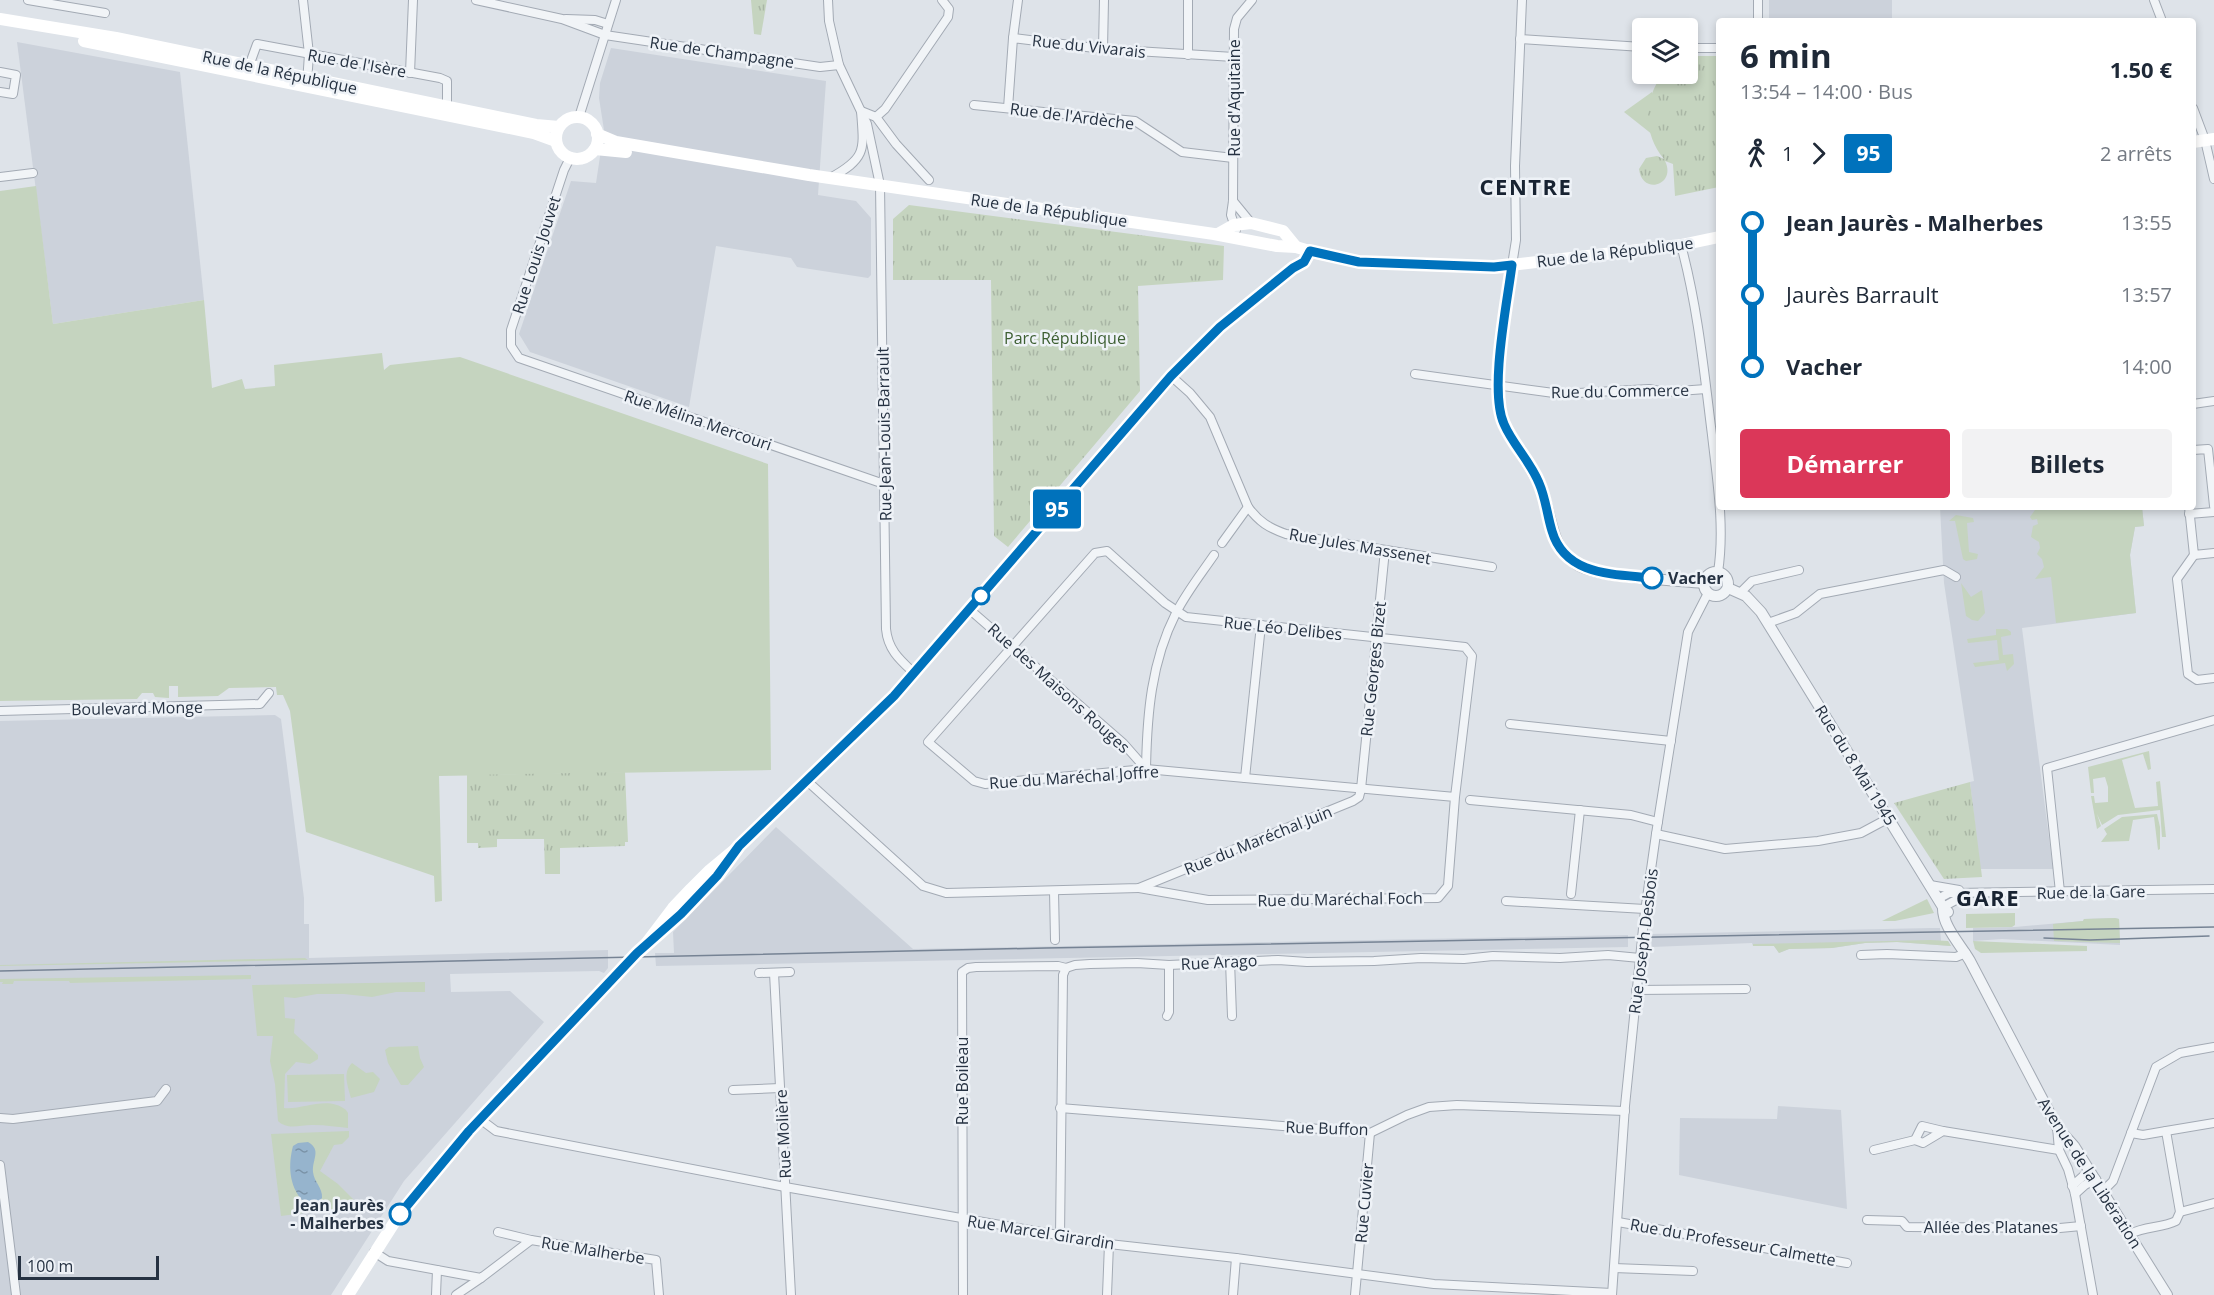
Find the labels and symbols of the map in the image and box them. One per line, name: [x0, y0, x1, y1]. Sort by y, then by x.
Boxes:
street label: Rue du Vivarais: [1031, 29, 1147, 63]
street label: Rue de Champagne: [648, 31, 796, 73]
street label: Rue d'Aquitaine: [1223, 39, 1245, 157]
street label: Rue de l'Isère: [306, 43, 408, 83]
street label: Rue de la République: [201, 45, 359, 99]
street label: Rue de l'Ardèche: [1009, 97, 1135, 135]
district label: CENTRE: [1480, 171, 1572, 201]
street label: Rue de la République: [969, 188, 1129, 232]
street label: Rue Louis Jouvet: [507, 193, 566, 317]
street label: Rue de la République: [1535, 231, 1695, 273]
park label: Parc République: [1004, 327, 1126, 349]
street label: Rue Jean-Louis Barrault: [871, 346, 897, 521]
street label: Rue du Commerce: [1551, 379, 1689, 403]
street label: Rue Mélina Mercouri: [621, 384, 775, 456]
line badge: 95: [1030, 490, 1084, 528]
street label: Rue Jules Massenet: [1287, 523, 1433, 569]
marker: Vacher: [1641, 567, 1663, 589]
place label: Vacher: [1668, 567, 1724, 589]
unlabelled marker: [972, 587, 990, 605]
street label: Rue Georges Bizet: [1355, 600, 1391, 738]
street label: Rue Léo Delibes: [1223, 611, 1343, 645]
street label: Rue des Maisons Rouges: [983, 618, 1135, 758]
street label: Boulevard Monge: [71, 696, 203, 720]
street label: Rue du 8 Mai 1945: [1810, 701, 1902, 829]
street label: Rue du Maréchal Joffre: [988, 760, 1160, 794]
street label: Rue du Maréchal Juin: [1181, 800, 1335, 880]
street label: Rue Joseph Desbois: [1623, 867, 1663, 1015]
street label: Rue de la Gare: [2036, 880, 2146, 904]
district label: GARE: [1956, 882, 2020, 912]
street label: Rue du Maréchal Foch: [1257, 887, 1423, 911]
street label: Rue Arago: [1180, 949, 1258, 975]
street label: Rue Boileau: [951, 1037, 973, 1125]
street label: Rue Molière: [770, 1089, 796, 1179]
street label: Avenue de la Libération: [2033, 1093, 2147, 1253]
street label: Rue Buffon: [1285, 1116, 1369, 1140]
street label: Rue Cuvier: [1350, 1162, 1378, 1244]
place label: Jean Jaurès - Malherbes: [290, 1194, 384, 1234]
marker: Jean Jaurès - Malherbes: [389, 1203, 411, 1225]
street label: Rue Marcel Girardin: [966, 1209, 1116, 1255]
street label: Rue du Professeur Calmette: [1628, 1213, 1838, 1271]
street label: Allée des Platanes: [1924, 1216, 2058, 1238]
street label: Rue Malherbe: [540, 1231, 646, 1269]
scale bar: [18, 1253, 159, 1280]

